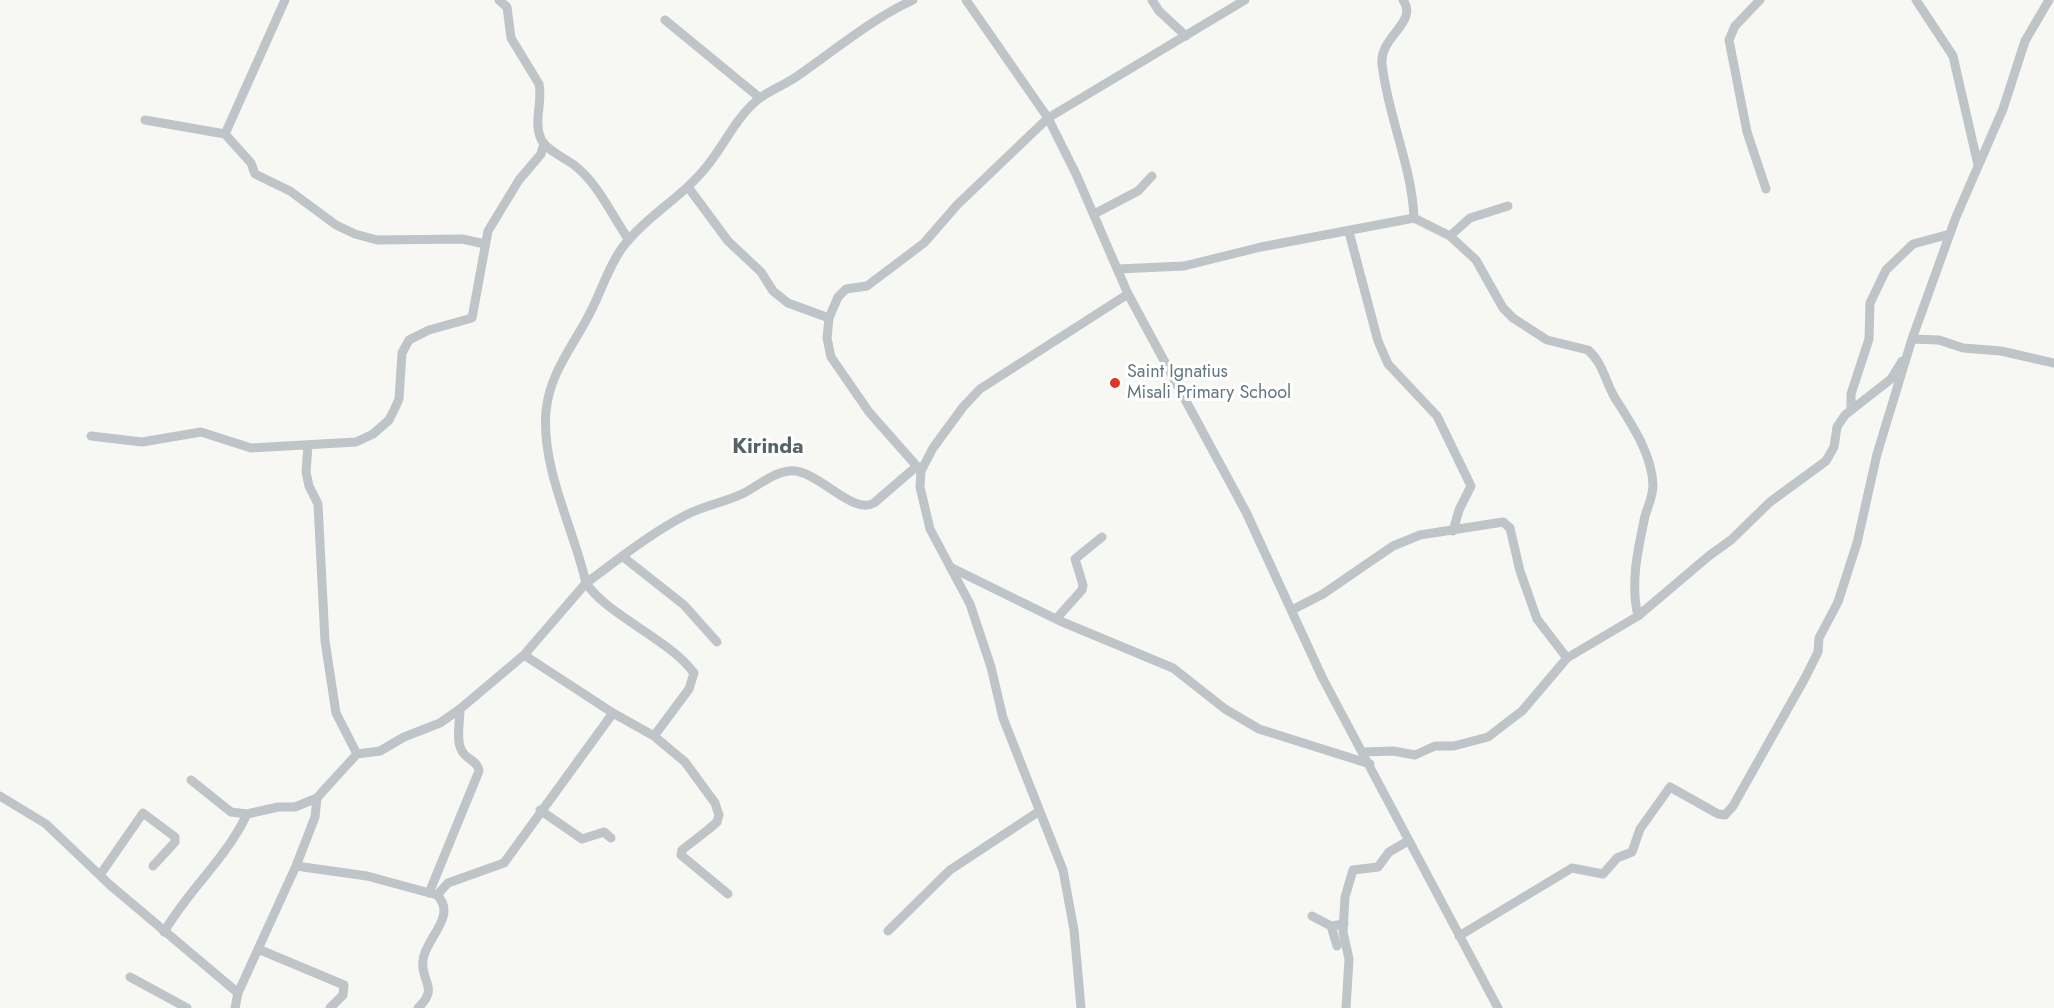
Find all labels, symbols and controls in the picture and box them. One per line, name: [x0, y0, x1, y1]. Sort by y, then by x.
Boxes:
place label: Saint Ignatius Misali Primary School: [1127, 362, 1291, 404]
marker: Saint Ignatius Misali Primary School: [1108, 376, 1122, 390]
district label: Kirinda: [732, 435, 804, 461]

